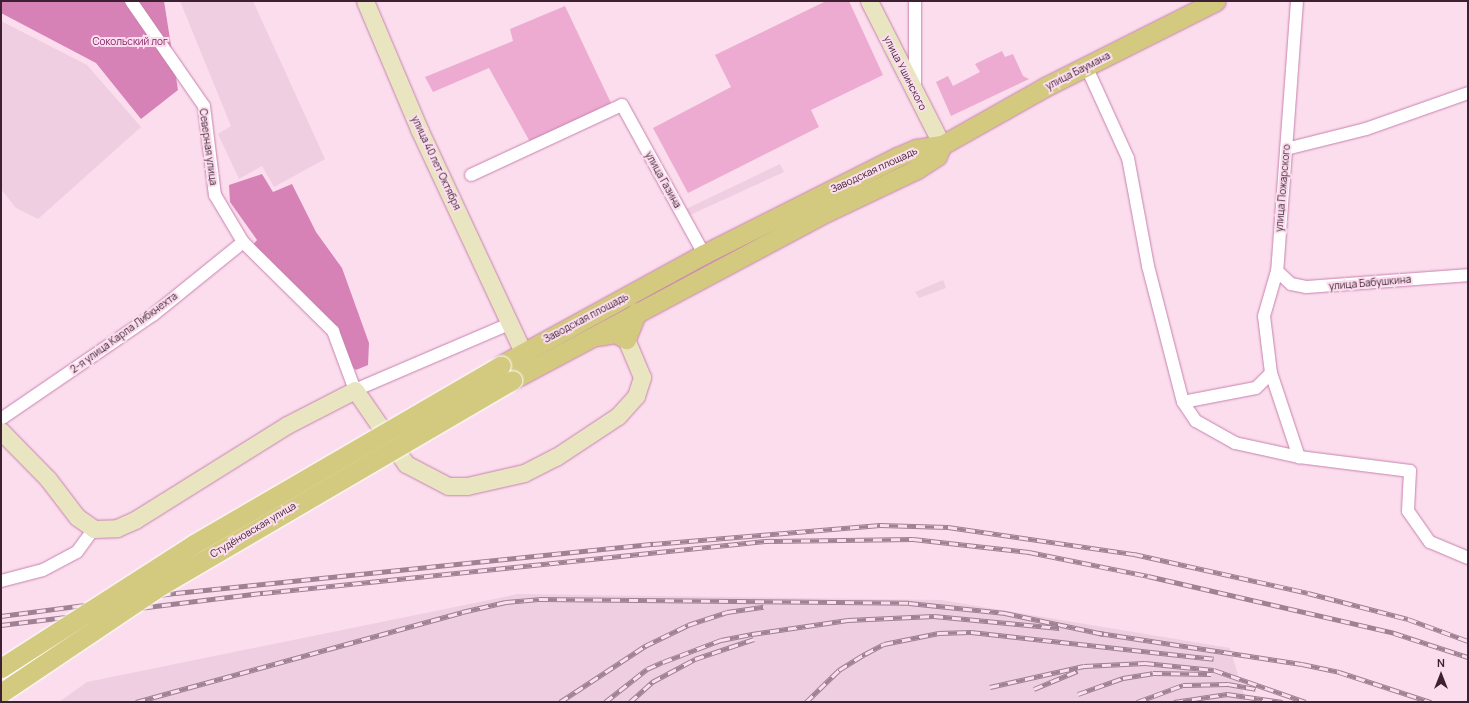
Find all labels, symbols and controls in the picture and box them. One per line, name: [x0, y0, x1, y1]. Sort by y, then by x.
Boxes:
street label: улица Ушинского: [881, 34, 929, 112]
park label: Сокольский лог: [92, 36, 168, 48]
street label: улица Баумана: [1044, 50, 1112, 92]
street label: Северная улица: [197, 108, 219, 186]
street label: улица 40 лет Октября: [409, 114, 463, 212]
street label: улица Пожарского: [1273, 144, 1293, 232]
street label: Заводская площадь: [829, 145, 919, 195]
street label: улица Газина: [643, 150, 683, 210]
street label: улица Бабушкина: [1328, 273, 1412, 293]
street label: 2-я улица Карла Либкнехта: [68, 290, 180, 376]
street label: Заводская площадь: [542, 291, 630, 345]
street label: Студёновская улица: [208, 500, 298, 560]
north arrow: [1421, 655, 1461, 695]
text: N: [1437, 655, 1445, 670]

